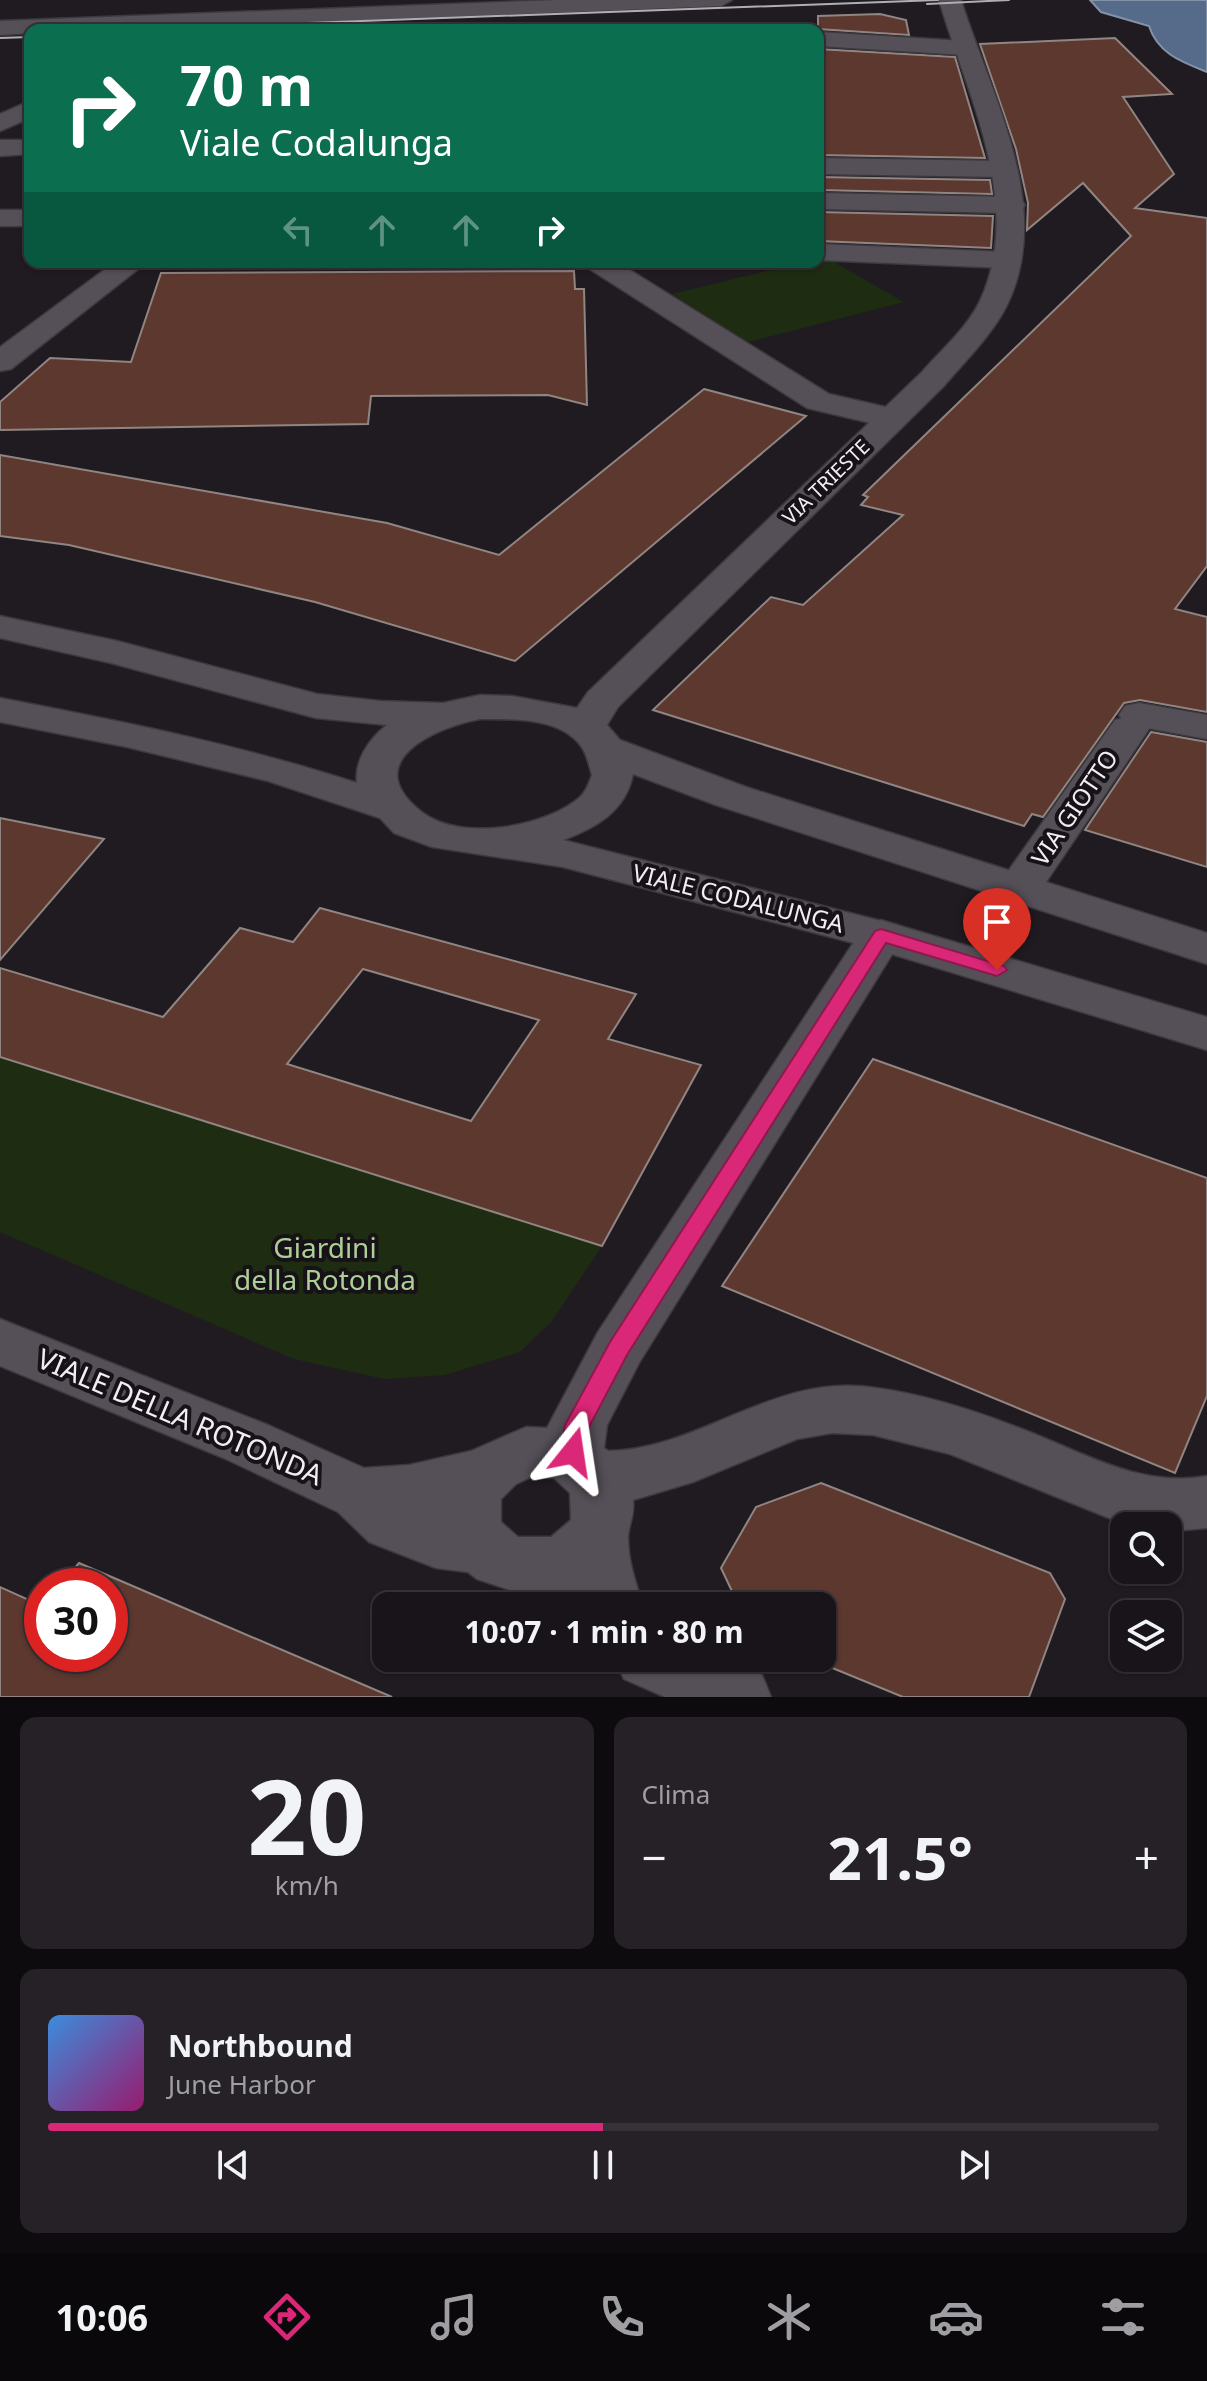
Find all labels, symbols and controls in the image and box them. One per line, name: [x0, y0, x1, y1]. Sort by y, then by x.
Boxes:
text: 70 m: [180, 46, 313, 122]
icon: right: [48, 56, 152, 160]
text: Viale Codalunga: [180, 118, 453, 167]
icon: left: [276, 208, 320, 252]
icon: ahead: [360, 208, 404, 252]
icon: ahead: [444, 208, 488, 252]
icon: right: [528, 208, 572, 252]
street label: VIA TRIESTE: [776, 433, 875, 530]
street label: VIA GIOTTO: [1023, 743, 1125, 872]
street label: VIALE CODALUNGA: [629, 855, 848, 940]
pin: [963, 888, 1031, 970]
icon: arrive: [975, 900, 1019, 944]
park label: Giardini della Rotonda: [234, 1228, 416, 1298]
street label: VIALE DELLA ROTONDA: [32, 1339, 329, 1494]
position arrow: [531, 1410, 615, 1494]
map controls: [1110, 1512, 1182, 1672]
button: search: [1110, 1512, 1182, 1584]
speed limit sign: 30: [24, 1568, 128, 1672]
button: layers: [1110, 1600, 1182, 1672]
text: 10:07 · 1 min · 80 m: [464, 1611, 744, 1652]
text: 20: [247, 1744, 366, 1885]
text: Clima: [642, 1776, 710, 1812]
text: 21.5°: [828, 1816, 973, 1898]
text: −: [642, 1827, 667, 1887]
text: +: [1134, 1827, 1159, 1887]
text: km/h: [275, 1867, 339, 1903]
text: Northbound: [168, 2025, 353, 2066]
text: June Harbor: [168, 2066, 316, 2102]
icon: previous: [211, 2143, 255, 2187]
icon: pause: [581, 2143, 625, 2187]
icon: next: [952, 2143, 996, 2187]
icon: directions: [259, 2289, 315, 2345]
icon: music: [426, 2289, 482, 2345]
icon: phone: [594, 2289, 650, 2345]
icon: climate: [761, 2289, 817, 2345]
icon: car: [928, 2289, 984, 2345]
icon: filters: [1095, 2289, 1151, 2345]
text: 10:06: [56, 2293, 148, 2342]

